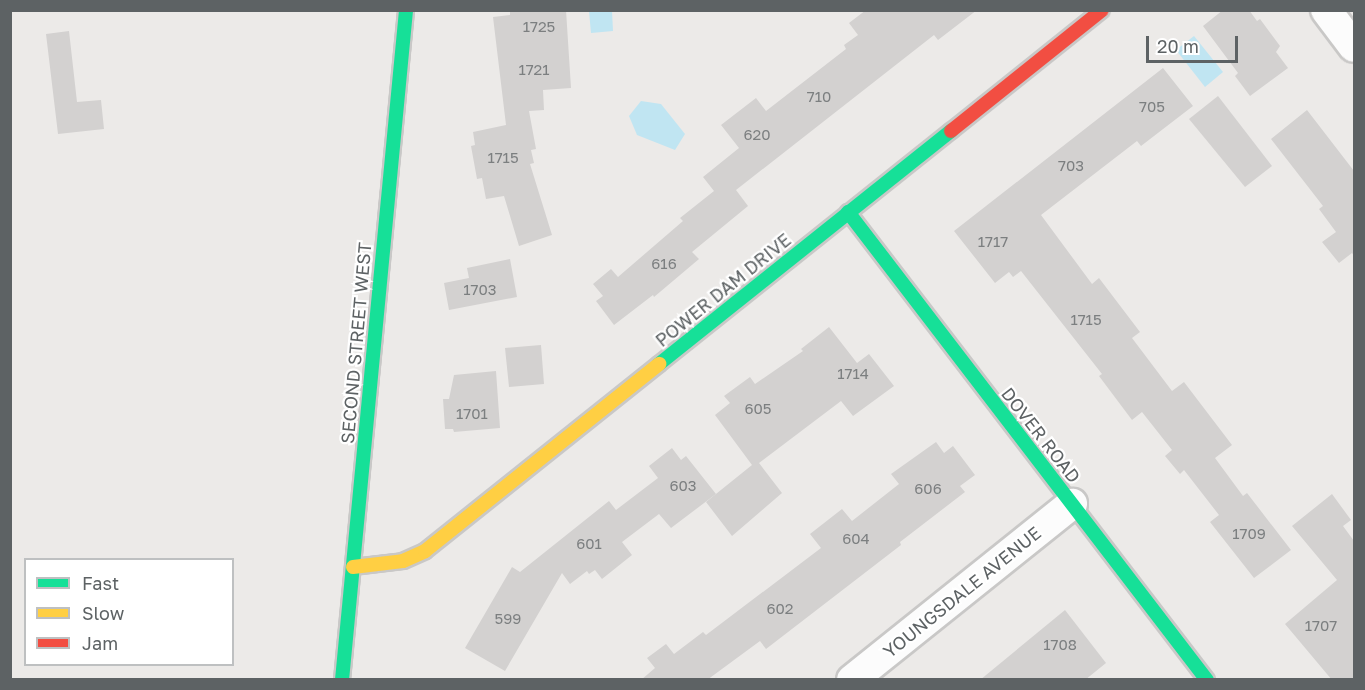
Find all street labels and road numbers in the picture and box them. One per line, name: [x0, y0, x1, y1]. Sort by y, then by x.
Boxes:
street label: POWER DAM DRIVE: [651, 229, 795, 351]
street label: SECOND STREET WEST: [336, 241, 376, 445]
street label: DOVER ROAD: [997, 383, 1085, 487]
street label: YOUNGSDALE AVENUE: [879, 522, 1045, 662]

